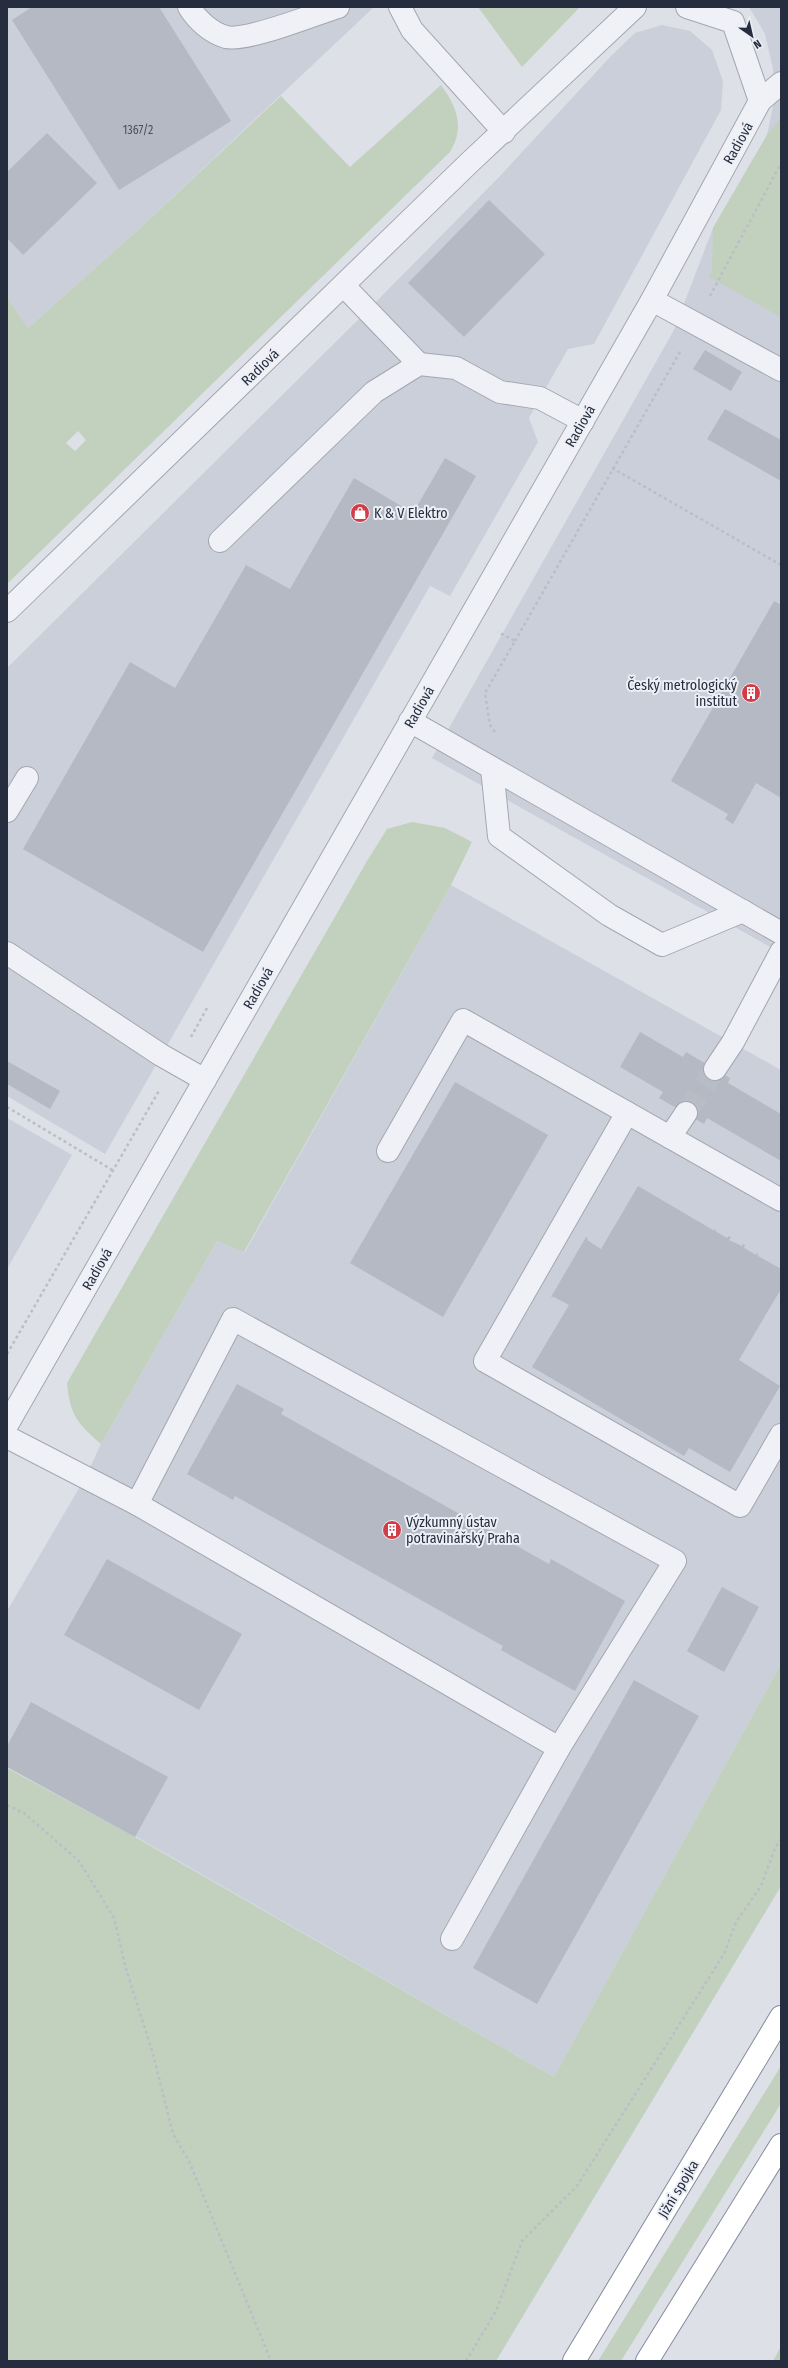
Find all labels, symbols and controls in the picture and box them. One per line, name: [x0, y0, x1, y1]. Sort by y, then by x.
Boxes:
north arrow: [732, 16, 772, 56]
text: N: [751, 37, 764, 51]
street label: Radiová: [720, 119, 757, 167]
house number: 1367/2: [123, 123, 153, 137]
street label: Radiová: [238, 345, 283, 389]
street label: Radiová: [562, 402, 599, 450]
shop icon: K & V Elektro: [349, 502, 371, 524]
place label: K & V Elektro: [374, 505, 448, 522]
place label: Český metrologický institut: [627, 676, 738, 710]
building icon: Český metrologický institut: [740, 682, 762, 704]
street label: Radiová: [401, 683, 438, 731]
street label: Radiová: [240, 964, 277, 1012]
street label: Radiová: [79, 1245, 116, 1293]
place label: Výzkumný ústav potravinářský Praha: [406, 1514, 520, 1547]
building icon: Výzkumný ústav potravinářský Praha: [381, 1519, 403, 1541]
street label: Jižní spojka: [655, 2157, 702, 2221]

